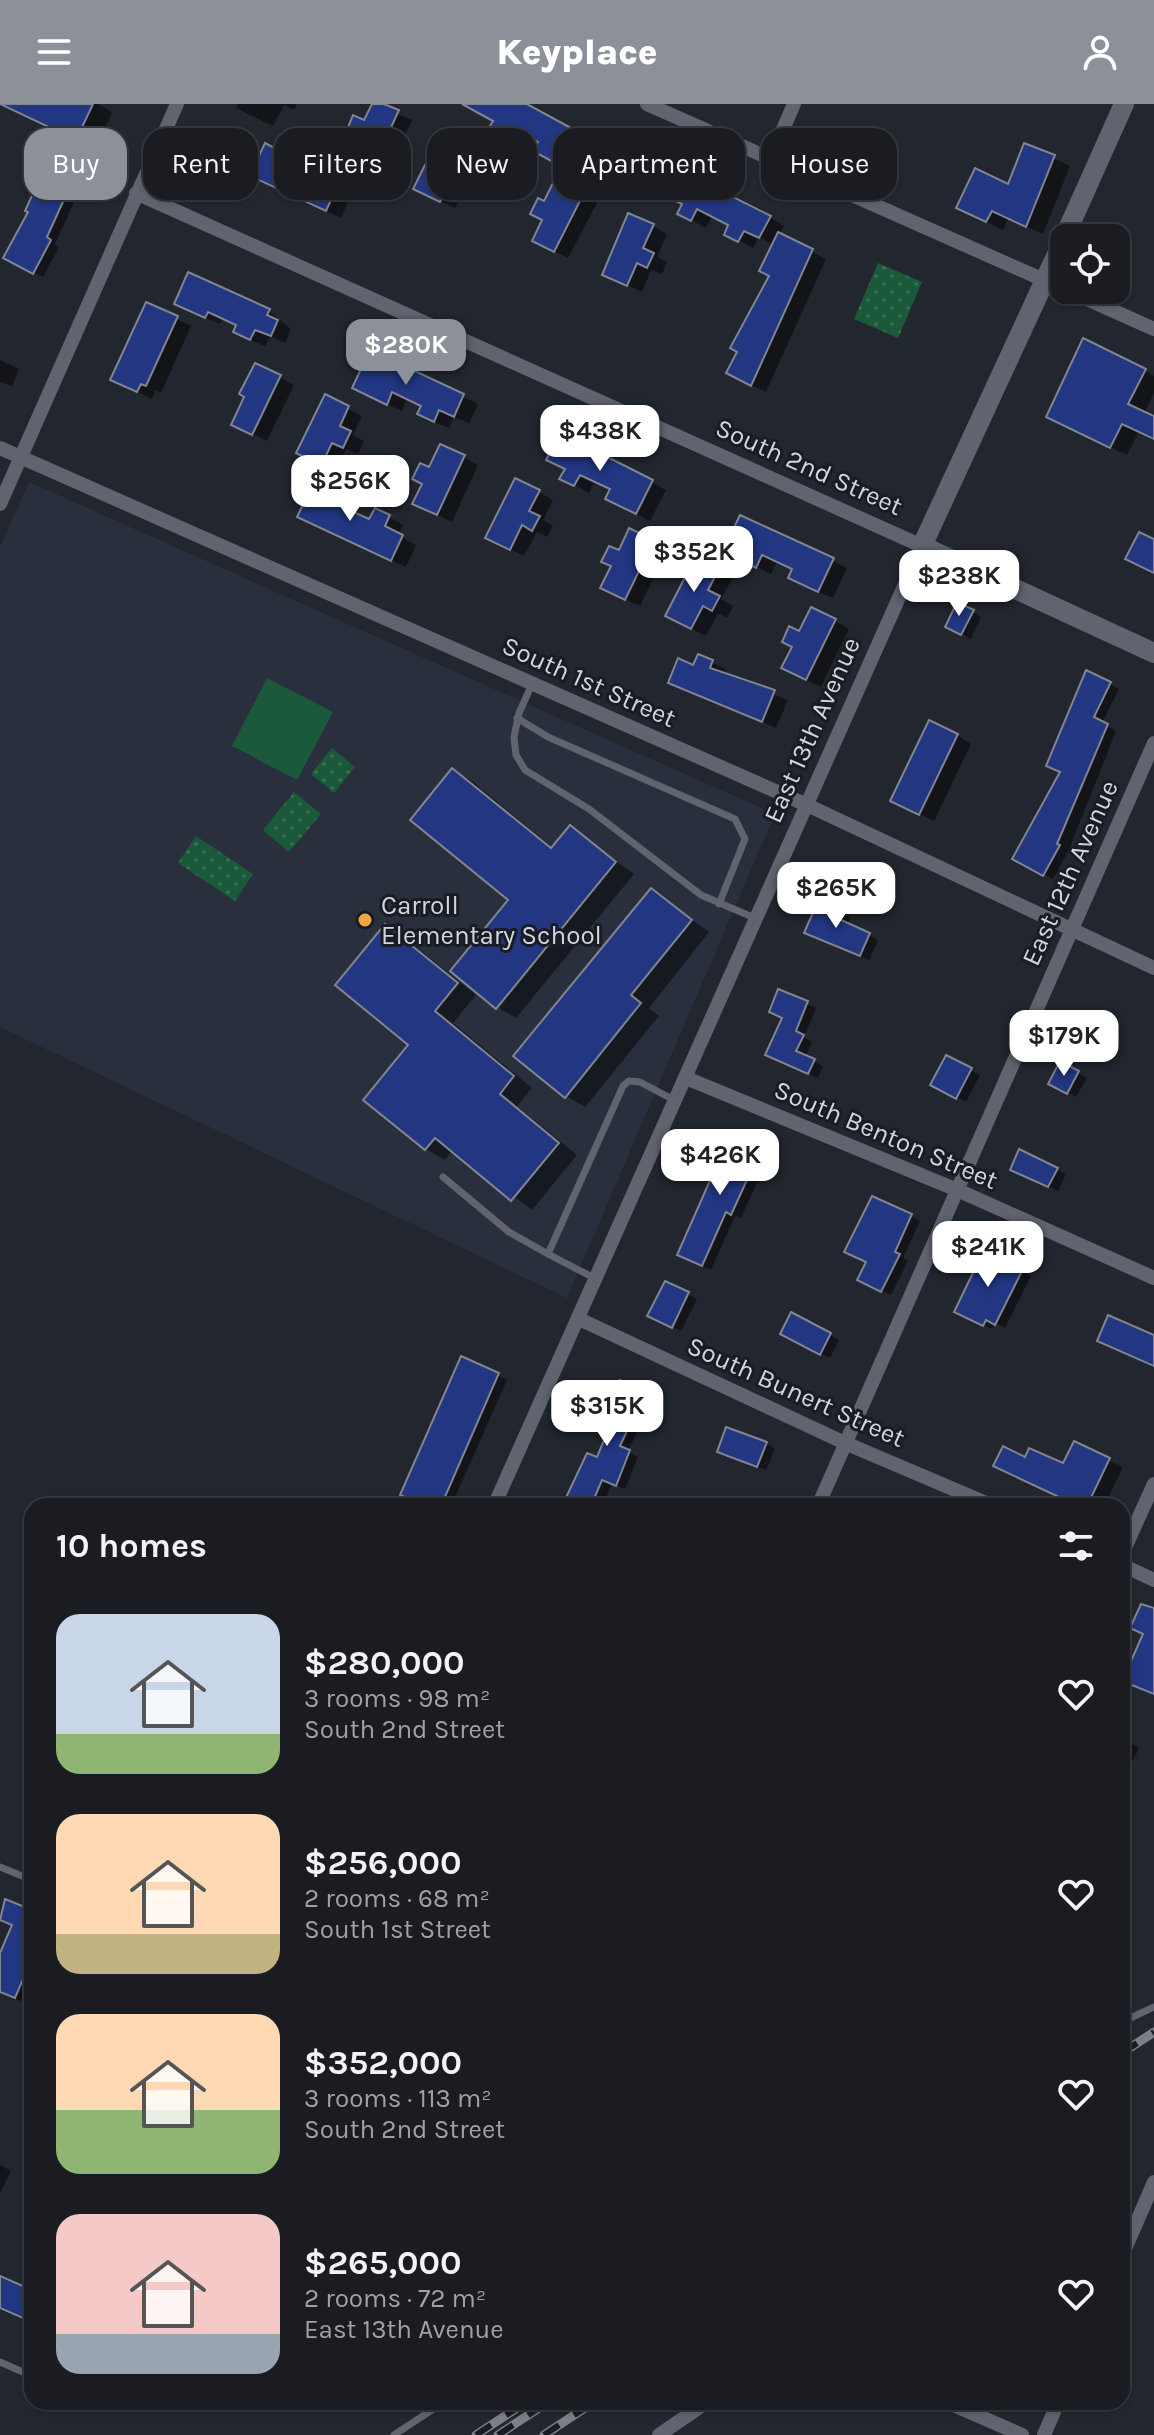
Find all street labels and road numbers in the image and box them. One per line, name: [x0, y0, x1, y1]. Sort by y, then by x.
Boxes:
street label: South 2nd Street: [711, 412, 907, 522]
street label: South 1st Street: [497, 630, 681, 734]
street label: East 13th Avenue: [757, 632, 867, 828]
street label: East 12th Avenue: [1015, 776, 1125, 970]
street label: South Benton Street: [770, 1074, 1003, 1196]
street label: South Bunert Street: [682, 1330, 910, 1454]

